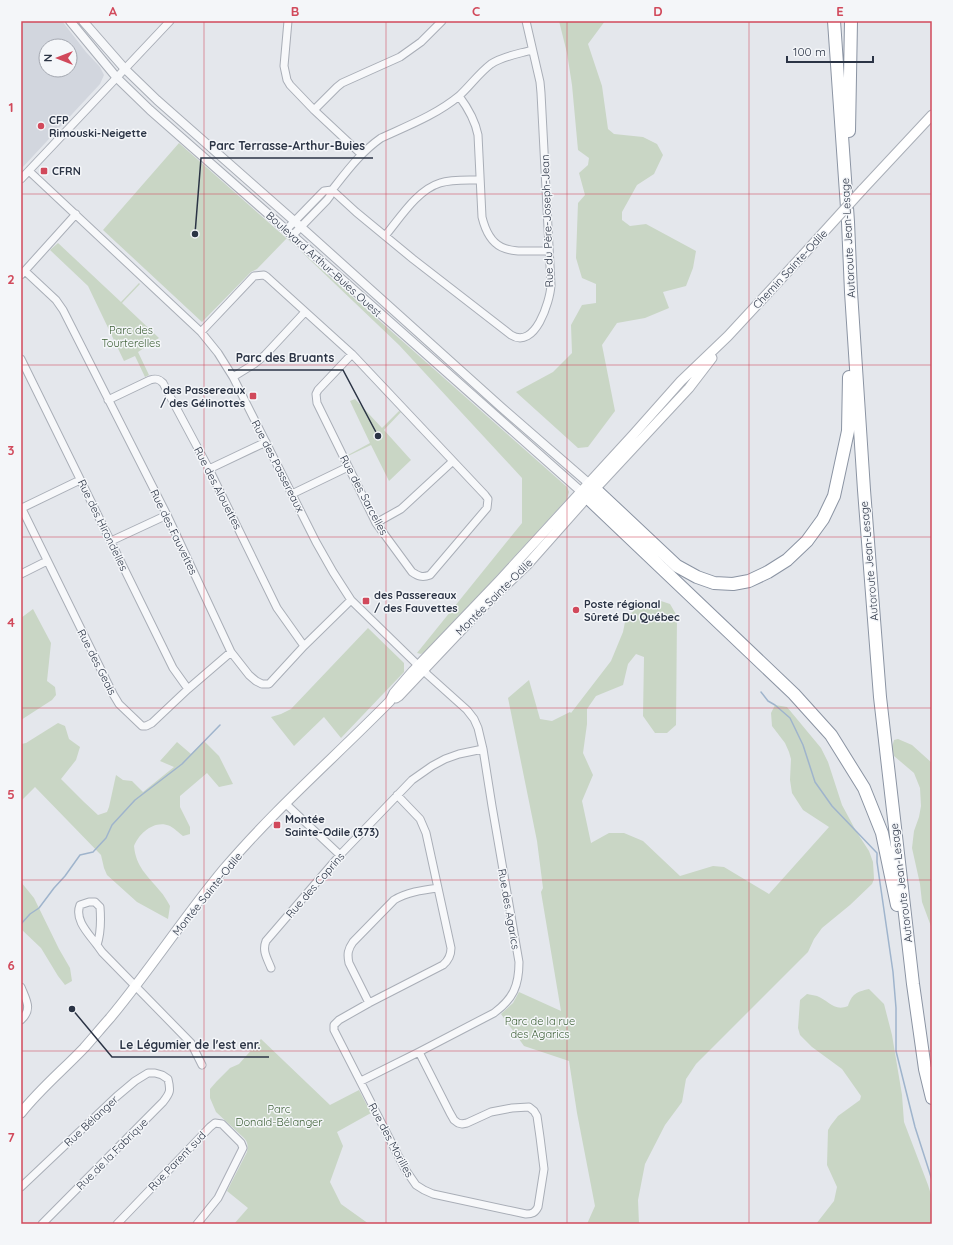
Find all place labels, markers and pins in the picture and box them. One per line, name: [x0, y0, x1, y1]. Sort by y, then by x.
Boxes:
place label: CFP Rimouski-Neigette: [49, 113, 148, 140]
marker: CFP Rimouski-Neigette: [36, 121, 46, 131]
callout: Parc Terrasse-Arthur-Buies: [201, 134, 373, 158]
place label: CFRN: [52, 164, 81, 178]
marker: CFRN: [39, 166, 49, 176]
callout: Parc des Bruants: [228, 346, 343, 370]
place label: des Passereaux / des Gélinottes: [160, 383, 246, 410]
marker: des Passereaux / des Gélinottes: [248, 391, 258, 401]
place label: des Passereaux / des Fauvettes: [374, 588, 458, 615]
marker: des Passereaux / des Fauvettes: [361, 596, 371, 606]
place label: Poste régional Sûreté Du Québec: [584, 597, 680, 624]
marker: Poste régional Sûreté Du Québec: [571, 605, 581, 615]
place label: Montée Sainte-Odile (373): [285, 812, 379, 839]
marker: Montée Sainte-Odile (373): [272, 820, 282, 830]
callout: Le Légumier de l'est enr.: [112, 1033, 269, 1057]

